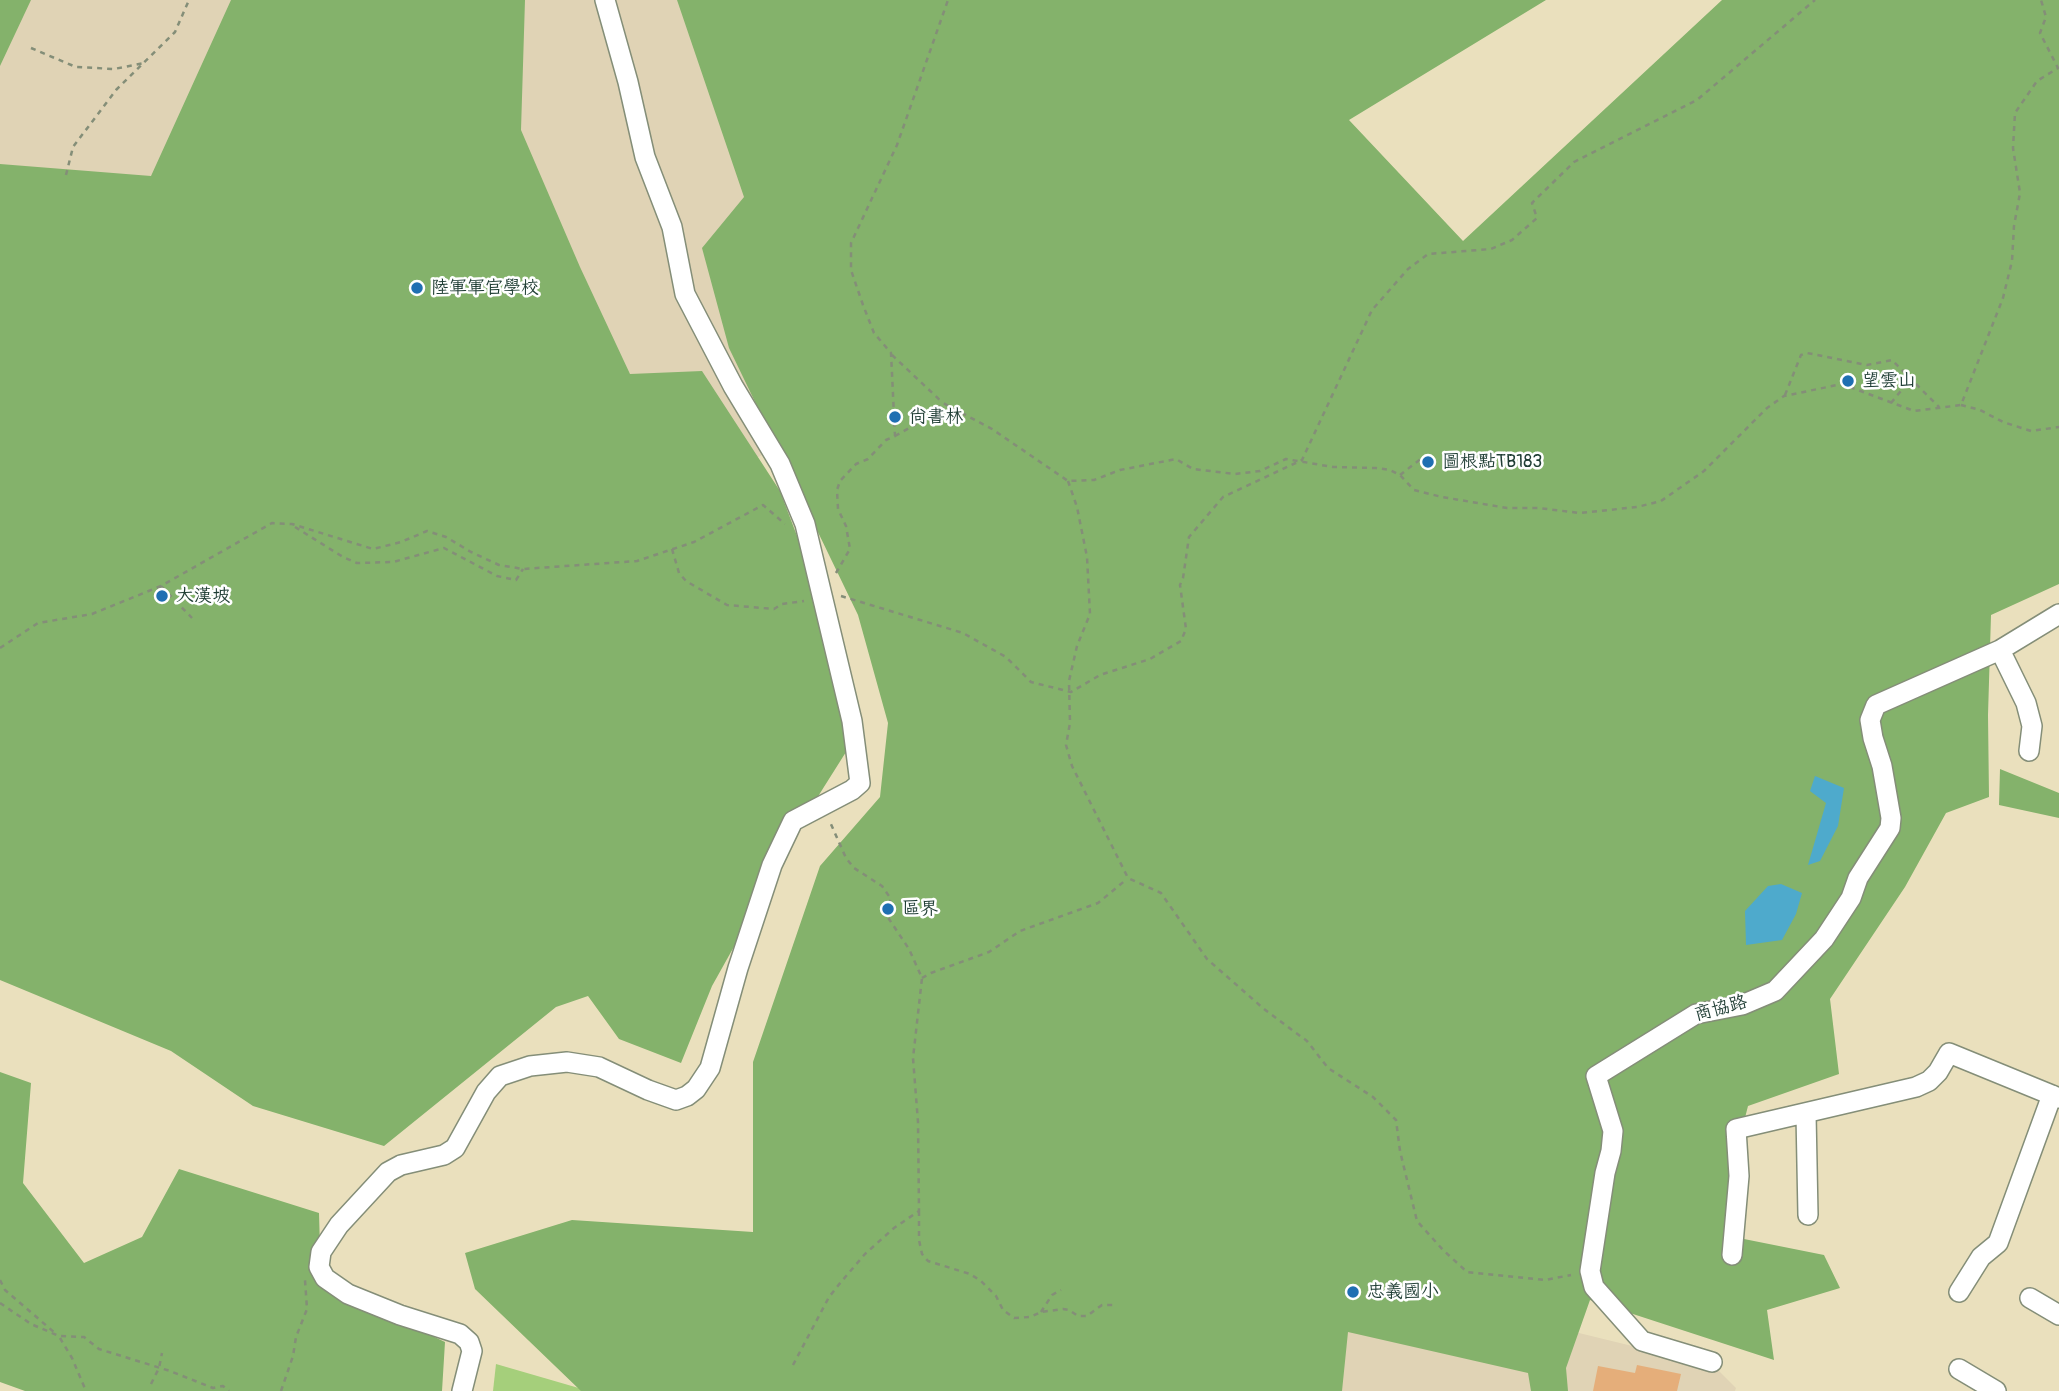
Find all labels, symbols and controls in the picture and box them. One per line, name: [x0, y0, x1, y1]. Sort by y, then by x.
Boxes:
place label: 陸軍軍官學校: [431, 277, 539, 299]
marker: 陸軍軍官學校: [409, 280, 425, 296]
place label: 望雲山: [1862, 370, 1916, 392]
marker: 望雲山: [1840, 373, 1856, 389]
place label: 尚書林: [909, 406, 963, 428]
marker: 尚書林: [887, 409, 903, 425]
place label: 圖根點TB183: [1442, 451, 1542, 473]
marker: 圖根點TB183: [1420, 454, 1436, 470]
place label: 大漢坡: [176, 585, 230, 607]
marker: 大漢坡: [154, 588, 170, 604]
place label: 區界: [902, 898, 938, 920]
marker: 區界: [880, 901, 896, 917]
street label: 商協路: [1692, 992, 1750, 1026]
place label: 忠義國小: [1367, 1281, 1439, 1303]
marker: 忠義國小: [1345, 1284, 1361, 1300]

